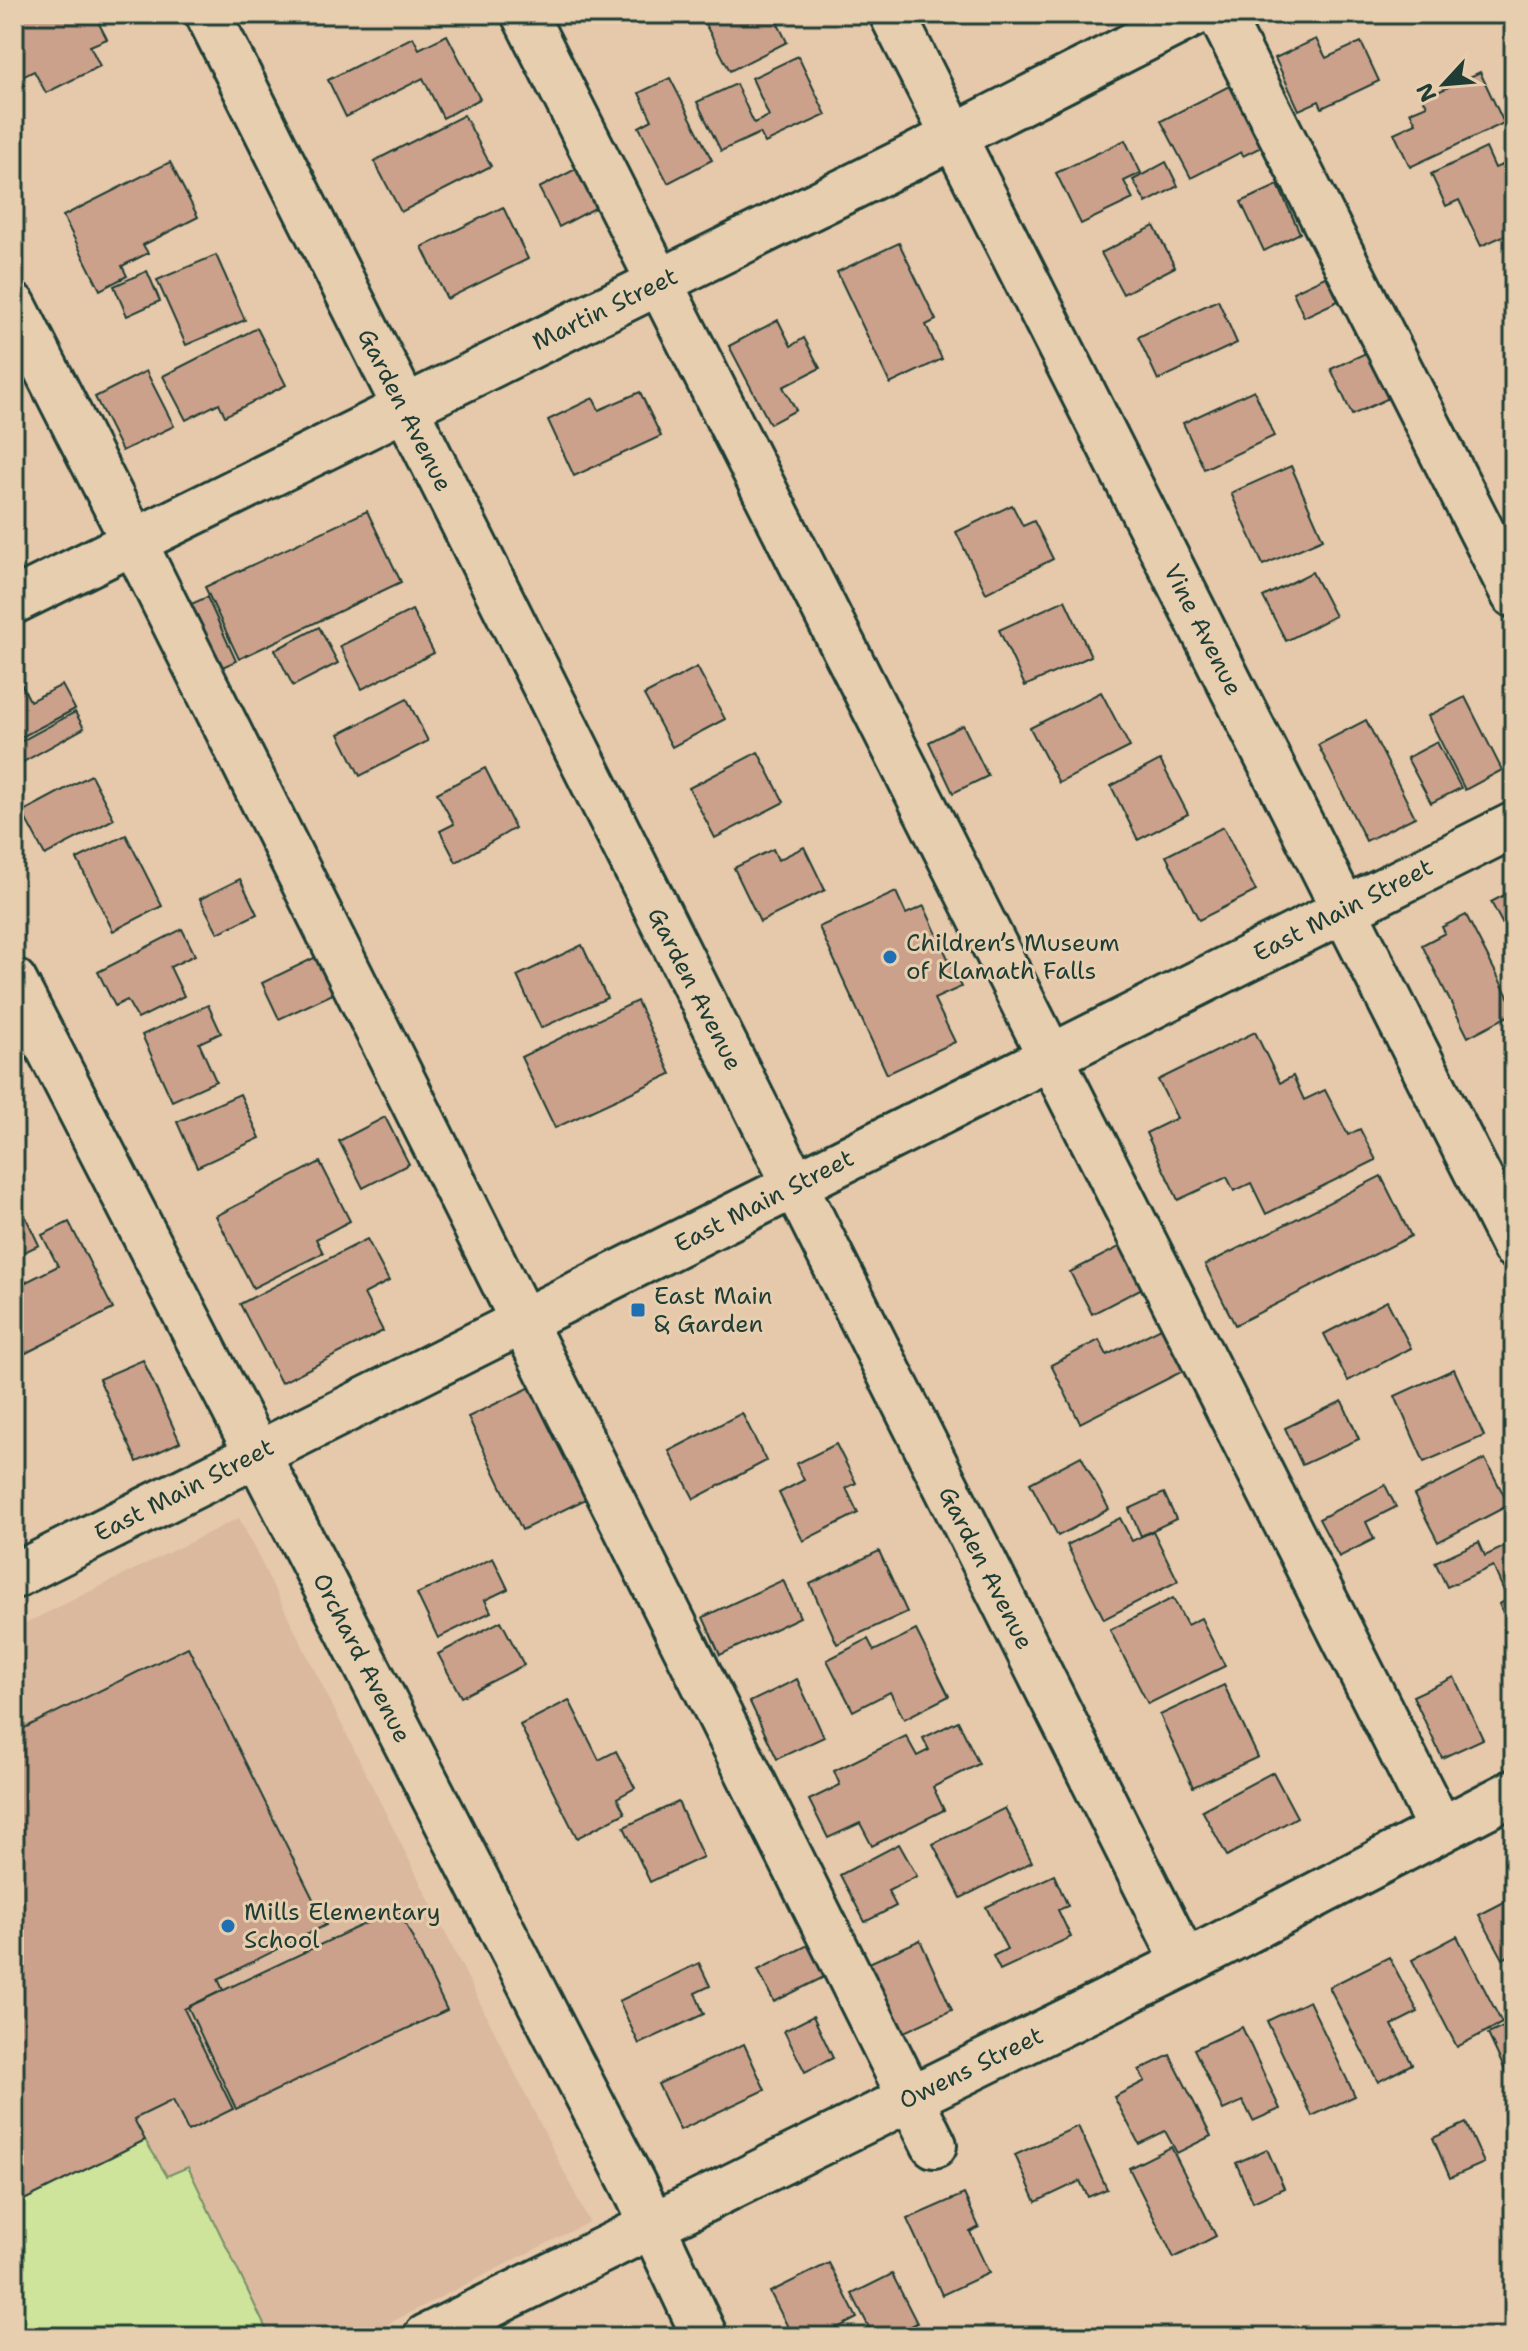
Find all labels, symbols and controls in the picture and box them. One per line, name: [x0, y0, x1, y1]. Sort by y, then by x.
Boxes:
north arrow: [1404, 44, 1484, 124]
text: N: [1410, 78, 1443, 107]
street label: Martin Street: [527, 260, 683, 358]
street label: Garden Avenue: [350, 323, 460, 497]
street label: Vine Avenue: [1156, 559, 1250, 701]
street label: East Main Street: [1248, 851, 1438, 969]
street label: Garden Avenue: [640, 902, 750, 1076]
place label: Children’s Museum of Klamath Falls: [906, 927, 1120, 987]
marker: Children’s Museum of Klamath Falls: [881, 948, 899, 966]
street label: East Main Street: [669, 1142, 859, 1260]
place label: East Main & Garden: [654, 1280, 773, 1340]
marker: East Main & Garden: [629, 1301, 647, 1319]
street label: East Main Street: [89, 1431, 279, 1549]
street label: Garden Avenue: [931, 1481, 1041, 1655]
street label: Orchard Avenue: [305, 1568, 419, 1748]
place label: Mills Elementary School: [244, 1896, 440, 1956]
marker: Mills Elementary School: [219, 1917, 237, 1935]
street label: Owens Street: [894, 2019, 1048, 2117]

